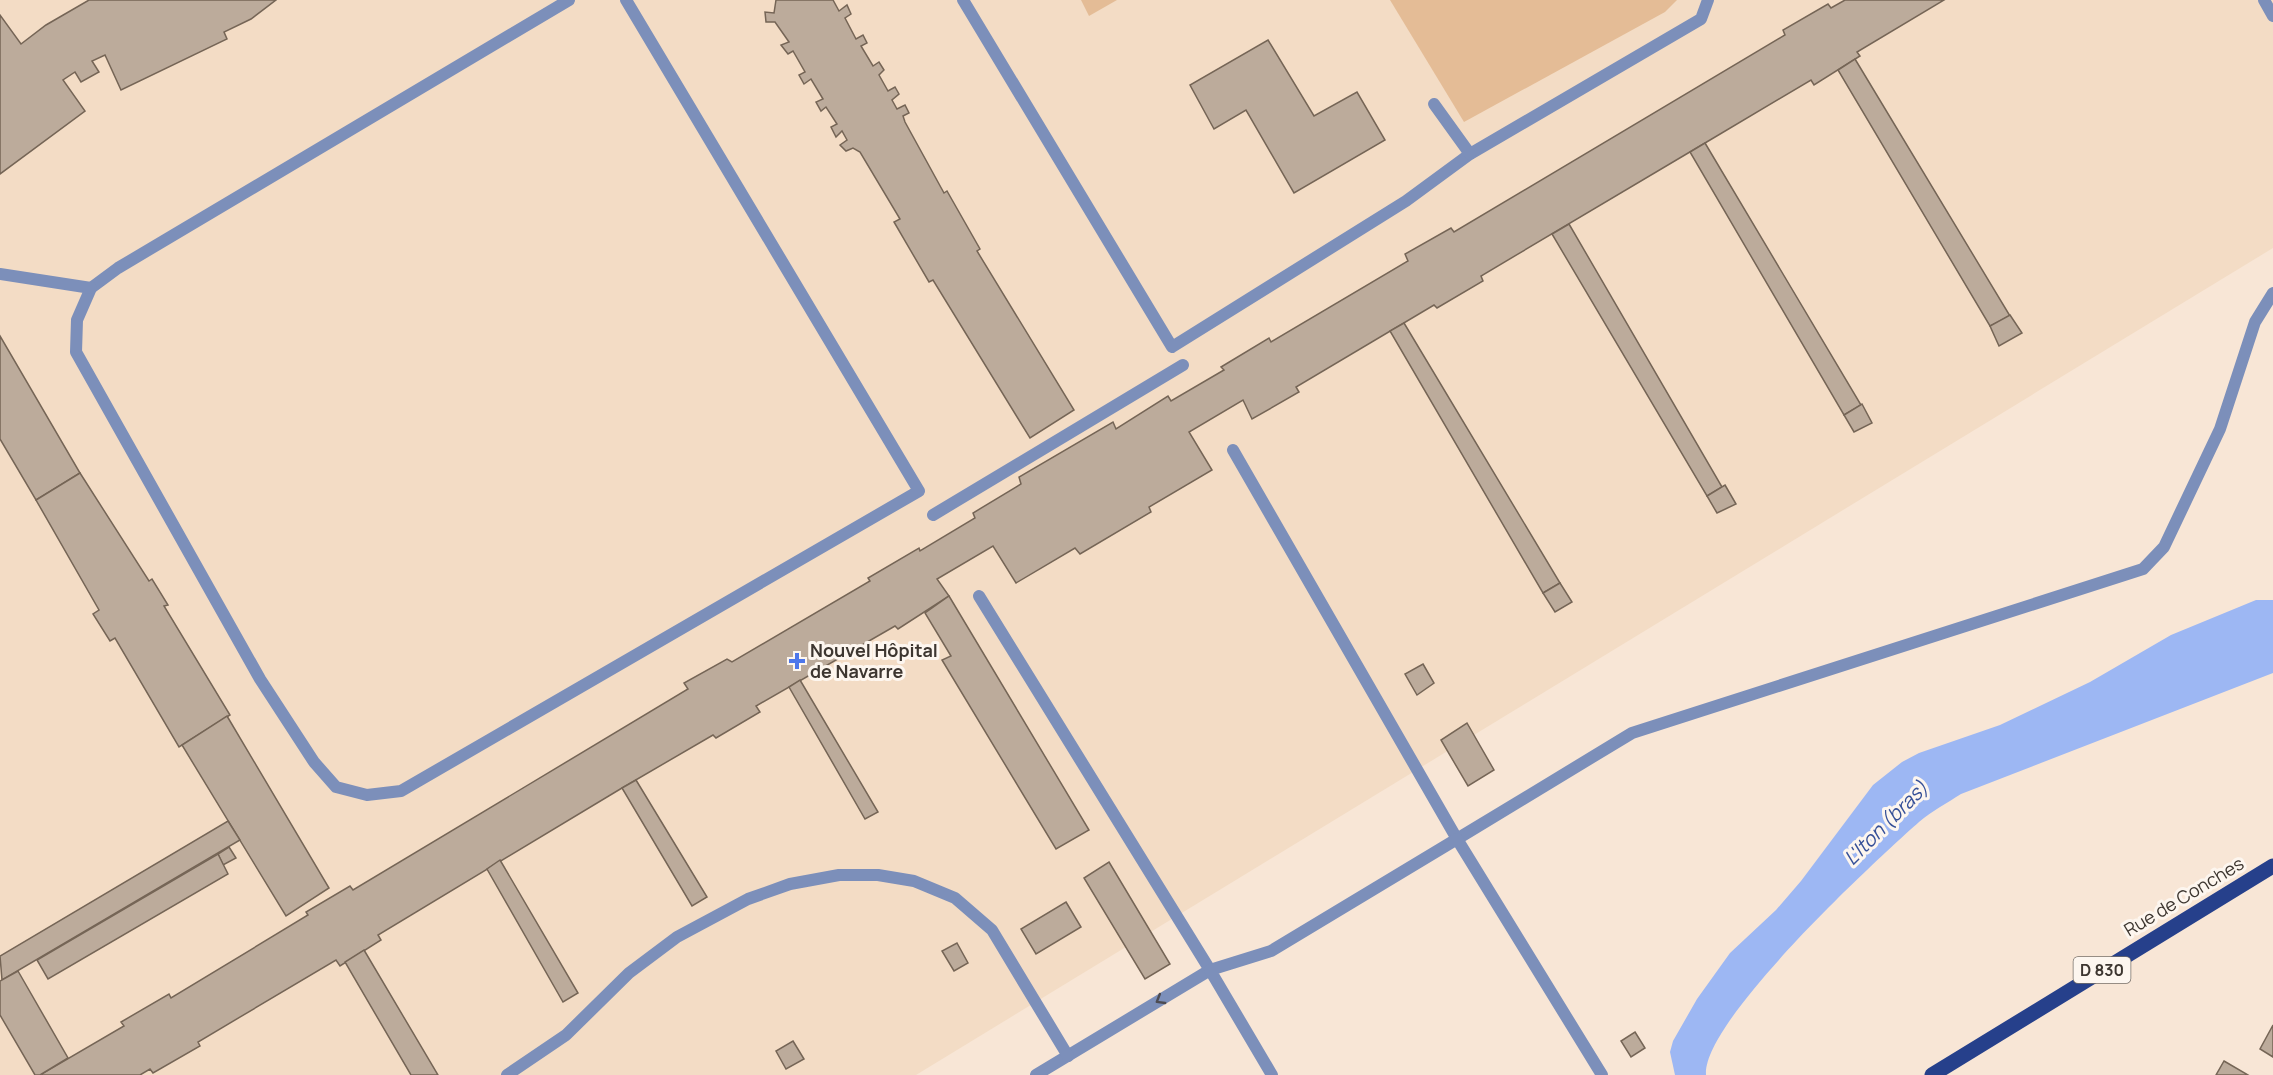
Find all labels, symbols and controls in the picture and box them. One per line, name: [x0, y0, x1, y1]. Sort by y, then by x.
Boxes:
place label: Nouvel Hôpital de Navarre: [810, 638, 938, 683]
marker: Nouvel Hôpital de Navarre: [788, 652, 806, 670]
water label: L'Iton (bras): [1838, 775, 1934, 871]
street label: Rue de Conches: [2119, 851, 2248, 941]
road number: D 830: [2074, 957, 2130, 983]
one-way arrow: [1156, 993, 1166, 1005]

